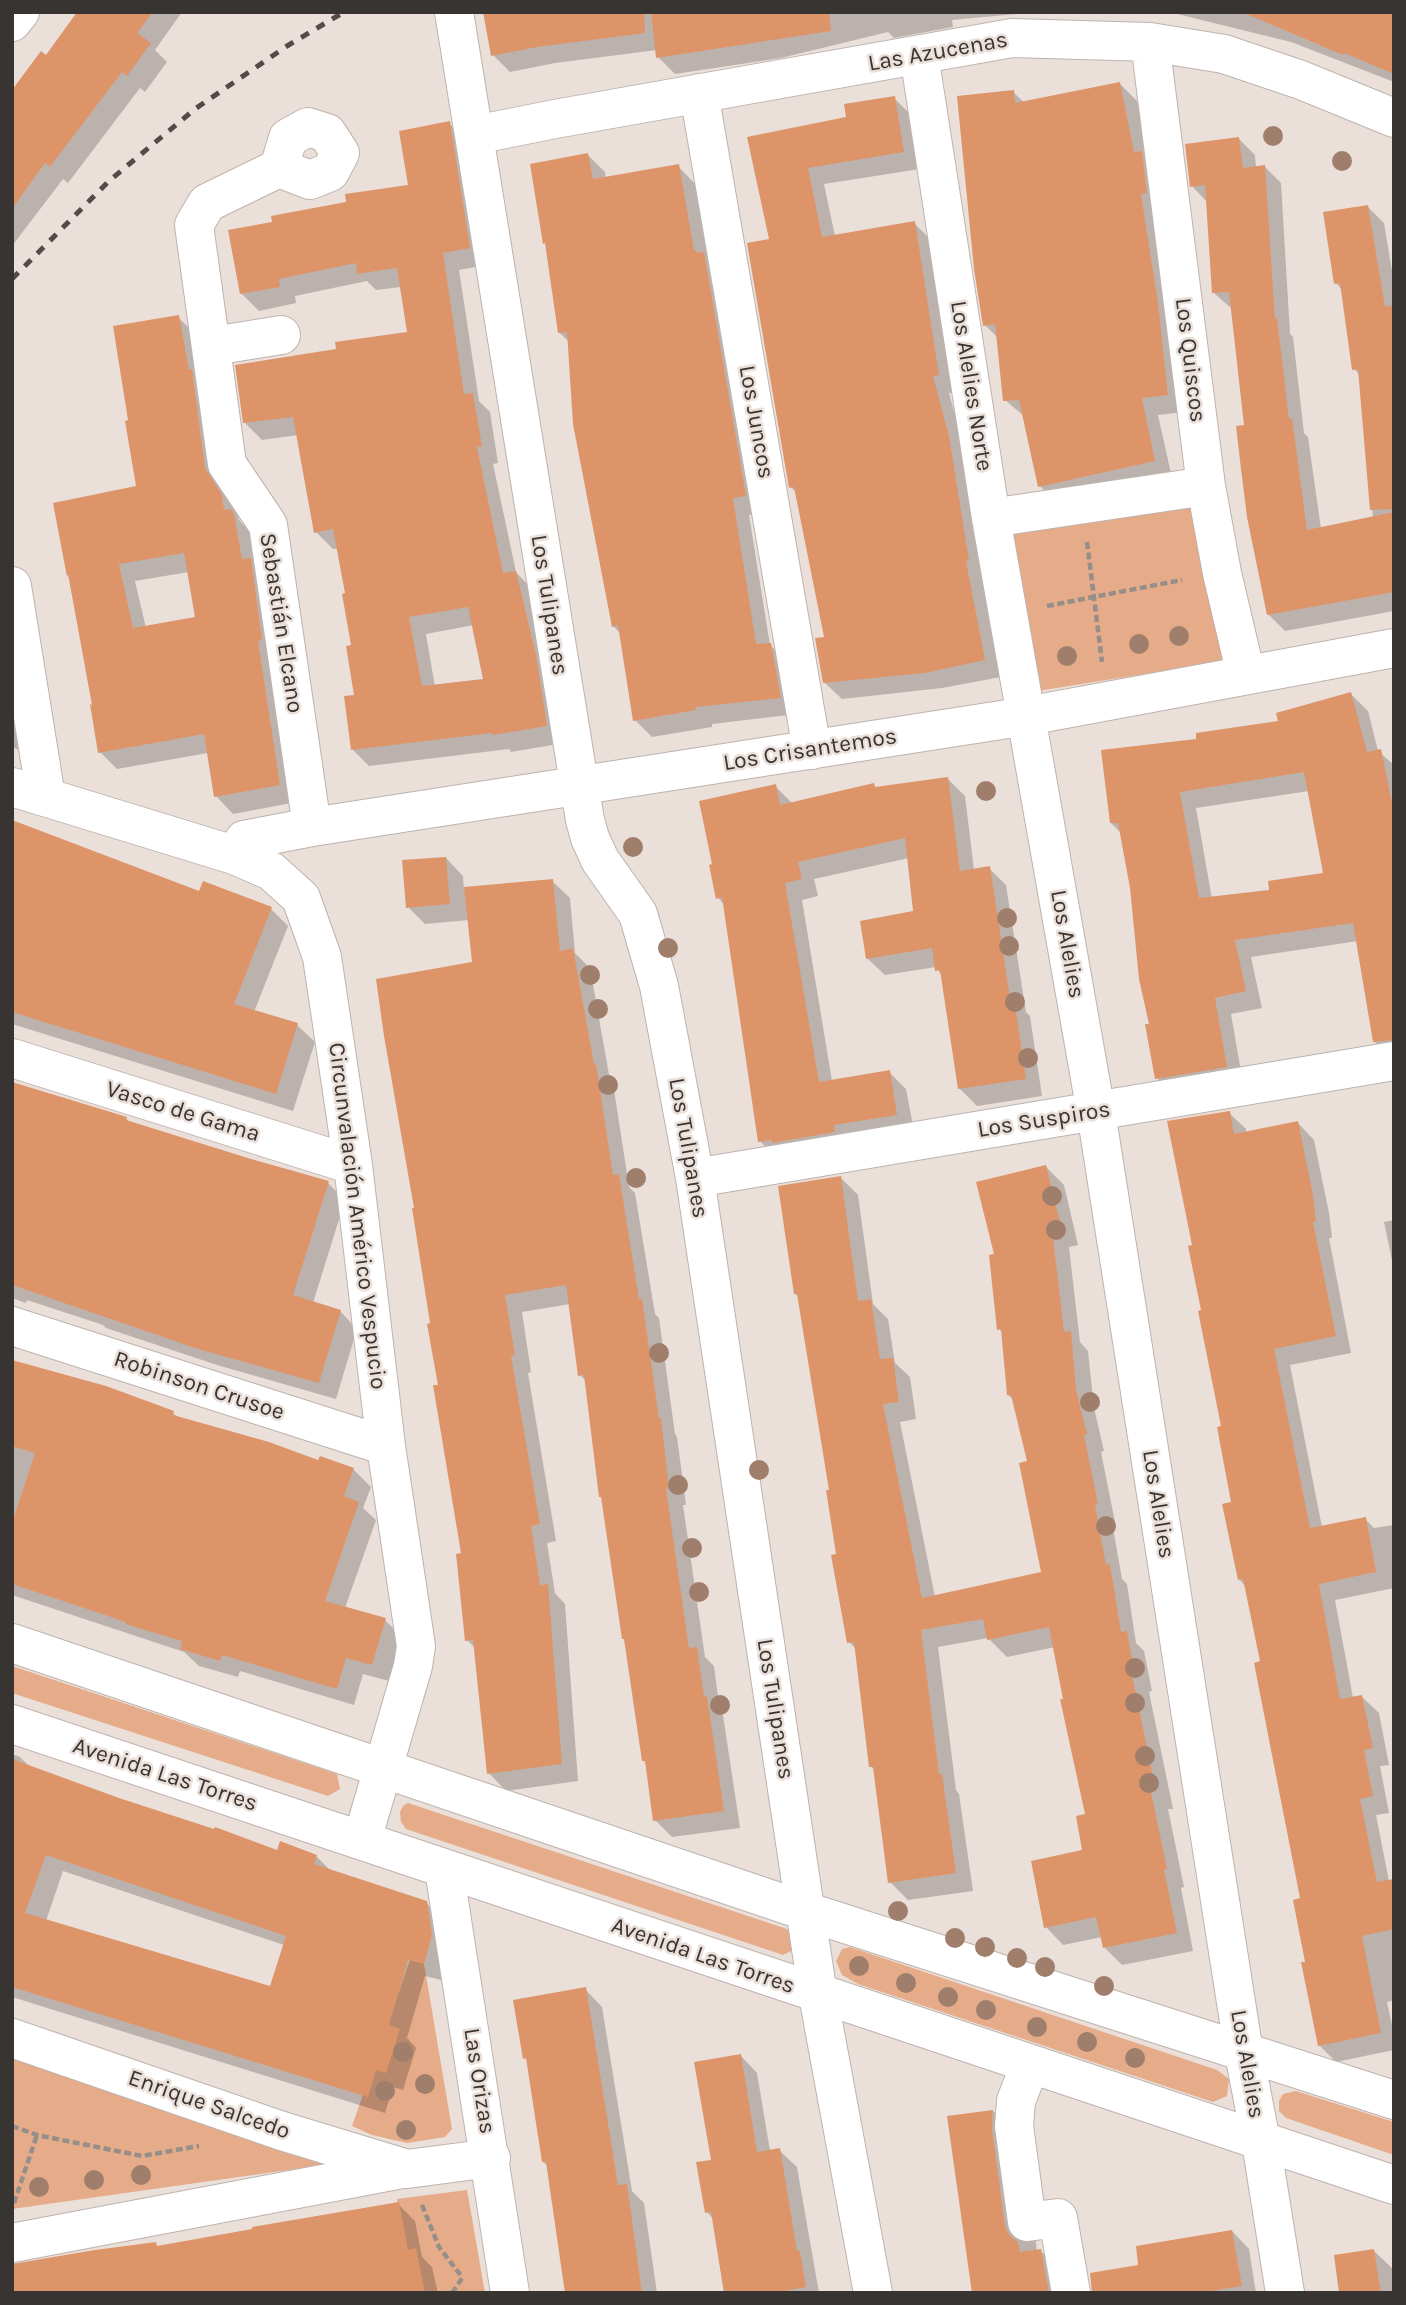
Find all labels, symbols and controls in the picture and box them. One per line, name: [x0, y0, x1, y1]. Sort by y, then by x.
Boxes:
street label: Las Azucenas: [866, 26, 1010, 78]
street label: Los Quiscos: [1169, 296, 1211, 424]
street label: Los Alelies Norte: [944, 299, 998, 473]
street label: Los Juncos: [732, 363, 780, 481]
street label: Sebastián Elcano: [253, 531, 309, 715]
street label: Los Tulipanes: [524, 533, 574, 677]
street label: Los Crisantemos: [721, 723, 899, 777]
street label: Los Alelies: [1044, 888, 1090, 1000]
street label: Circunvalación Américo Vespucio: [322, 1041, 392, 1391]
street label: Vasco de Gama: [103, 1076, 263, 1148]
street label: Los Tulipanes: [662, 1076, 714, 1220]
street label: Los Suspiros: [976, 1096, 1112, 1144]
street label: Robinson Crusoe: [110, 1345, 288, 1427]
street label: Los Alelies: [1136, 1448, 1180, 1560]
street label: Los Tulipanes: [750, 1637, 800, 1781]
street label: Avenida Las Torres: [69, 1732, 261, 1818]
street label: Avenida Las Torres: [608, 1912, 798, 2000]
street label: Los Alelies: [1224, 2008, 1270, 2120]
street label: Las Orizas: [457, 2026, 501, 2136]
street label: Enrique Salcedo: [124, 2064, 294, 2146]

